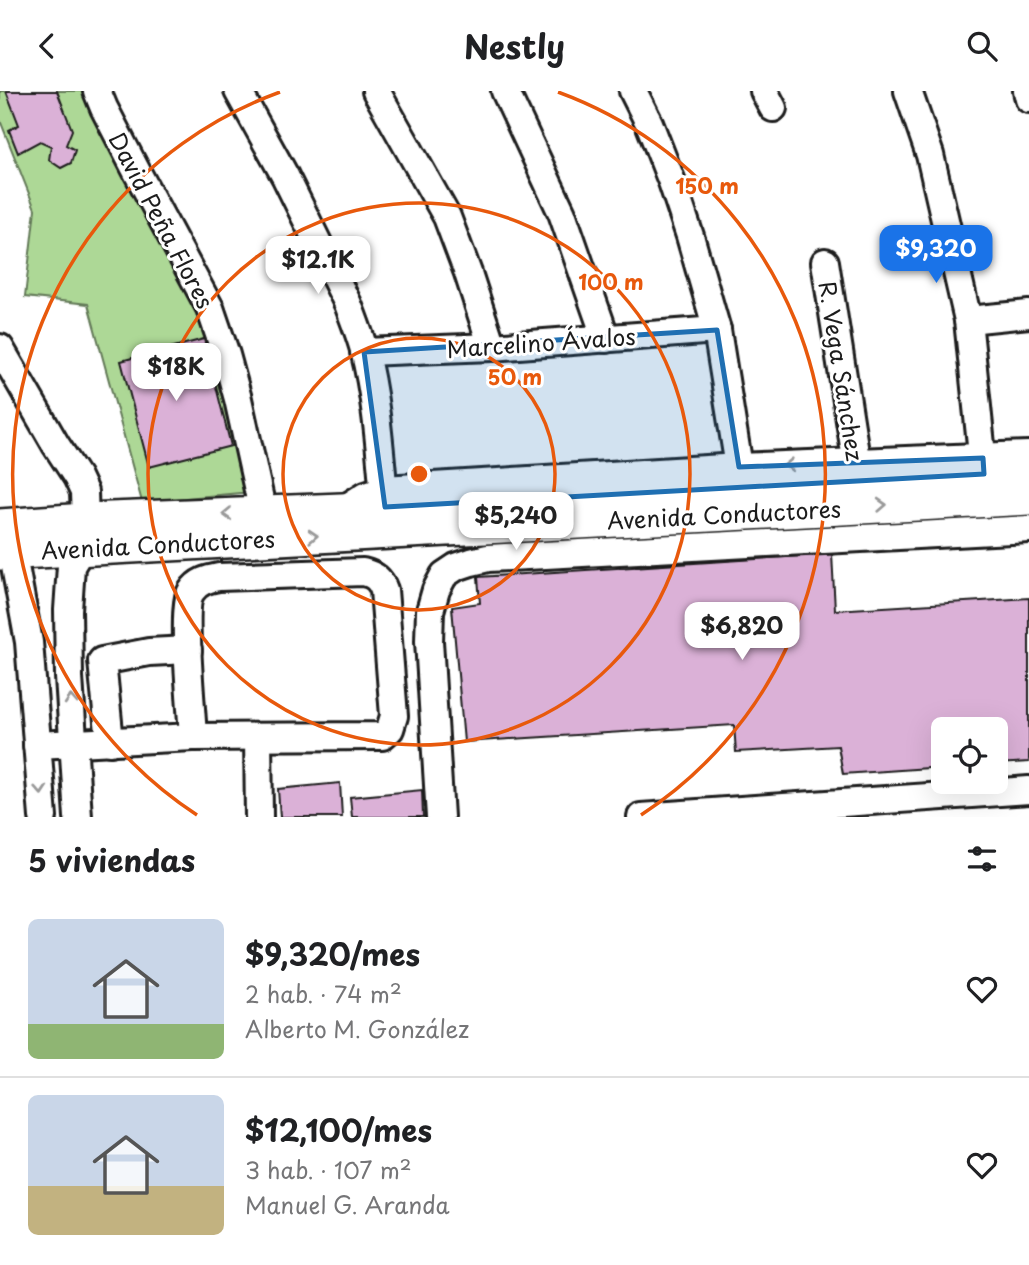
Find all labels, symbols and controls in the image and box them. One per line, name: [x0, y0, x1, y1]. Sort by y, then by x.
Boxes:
text: Nestly: [464, 22, 565, 70]
icon: back: [28, 27, 66, 65]
icon: search: [963, 27, 1001, 65]
street label: David Peña Flores: [101, 125, 223, 315]
text: 150 m: [675, 169, 739, 201]
pin: $9,320: [879, 225, 993, 285]
text: $9,320: [895, 230, 977, 265]
pin: $12.1K: [261, 237, 375, 296]
text: $12.1K: [281, 241, 355, 276]
text: 100 m: [578, 265, 644, 297]
street label: R. Vega Sánchez: [811, 279, 873, 463]
street label: Marcelino Ávalos: [445, 318, 637, 366]
pin: $18K: [135, 343, 217, 403]
text: $18K: [147, 348, 205, 383]
text: 50 m: [488, 360, 542, 392]
one-way arrow: [784, 458, 795, 473]
centre of rings: [407, 462, 431, 486]
street label: Avenida Conductores: [606, 490, 842, 538]
pin: $5,240: [459, 493, 573, 552]
text: $5,240: [475, 497, 557, 532]
one-way arrow: [877, 498, 888, 513]
one-way arrow: [221, 507, 232, 522]
street label: Avenida Conductores: [40, 520, 276, 568]
one-way arrow: [308, 529, 319, 544]
pin: $6,820: [685, 603, 799, 662]
text: $6,820: [701, 607, 783, 642]
one-way arrow: [64, 694, 79, 705]
map controls: [931, 717, 1008, 794]
button: locate: [931, 717, 1008, 794]
one-way arrow: [33, 785, 48, 796]
text: 5 viviendas: [28, 837, 195, 882]
icon: filters: [963, 840, 1001, 878]
text: $9,320/mes: [245, 931, 420, 976]
icon: home: [84, 947, 168, 1031]
icon: heart: [963, 970, 1001, 1008]
text: 2 hab. · 74 m²: [245, 976, 402, 1011]
text: Alberto M. González: [245, 1011, 469, 1046]
text: $12,100/mes: [245, 1107, 432, 1152]
icon: home: [84, 1123, 168, 1207]
icon: heart: [963, 1146, 1001, 1184]
text: 3 hab. · 107 m²: [245, 1152, 412, 1187]
text: Manuel G. Aranda: [245, 1187, 450, 1222]

